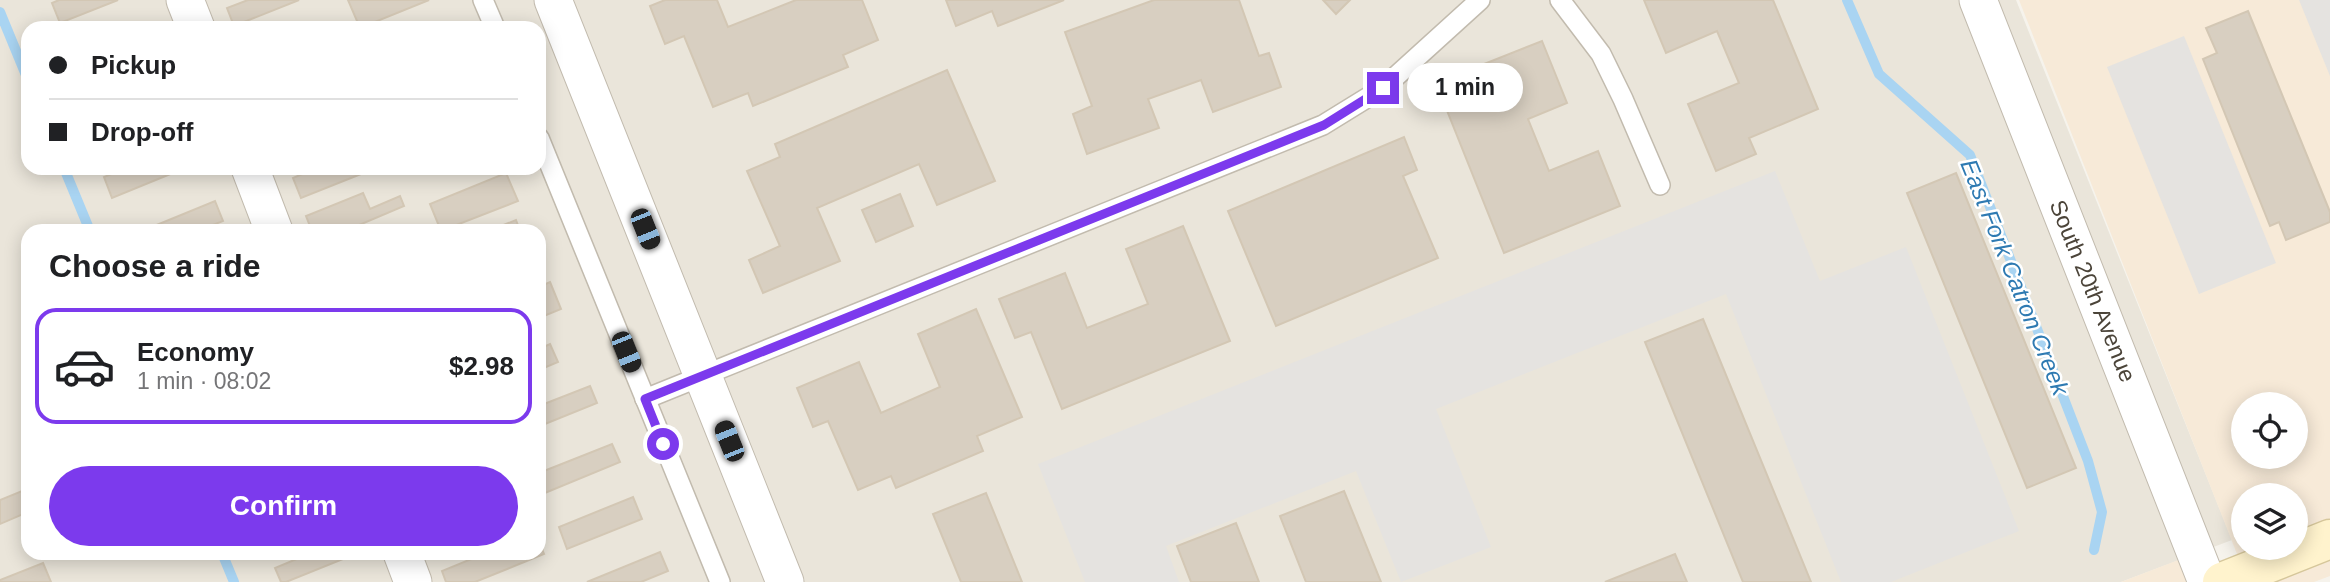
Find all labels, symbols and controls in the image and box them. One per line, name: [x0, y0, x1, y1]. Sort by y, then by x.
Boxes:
text: Pickup: [91, 50, 176, 80]
callout: 1 min: [1408, 64, 1523, 112]
route end: [1367, 72, 1399, 104]
text: 1 min: [1435, 74, 1495, 100]
text: Drop-off: [91, 117, 194, 147]
water label: East Fork Catron Creek: [1955, 155, 2075, 401]
street label: South 20th Avenue: [2045, 196, 2141, 386]
car: [628, 206, 663, 252]
text: Choose a ride: [49, 248, 261, 284]
car: [609, 329, 644, 375]
icon: car: [53, 335, 116, 398]
text: Economy: [137, 337, 254, 367]
text: $2.98: [449, 351, 514, 381]
text: 1 min · 08:02: [137, 368, 271, 394]
map controls: [2231, 392, 2308, 560]
button: locate: [2231, 392, 2308, 469]
car: [712, 418, 747, 464]
route start: [647, 428, 679, 460]
button: Confirm: [49, 466, 518, 546]
button: layers: [2231, 483, 2308, 560]

